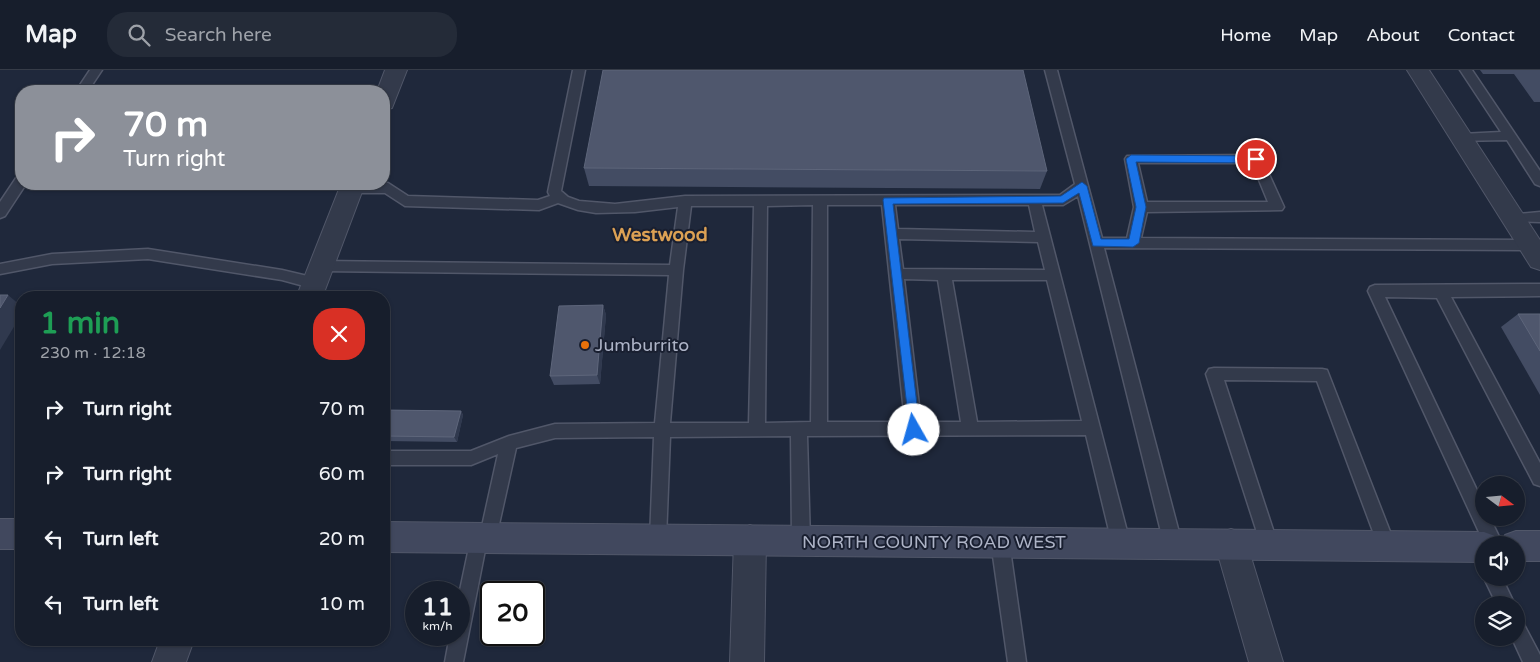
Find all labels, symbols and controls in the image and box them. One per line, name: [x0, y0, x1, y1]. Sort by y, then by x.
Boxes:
search box: [107, 12, 457, 57]
text: Map: [25, 20, 77, 49]
icon: search: [125, 21, 153, 49]
text: Search here: [165, 24, 272, 46]
text: Home: [1220, 24, 1271, 46]
text: Map: [1299, 24, 1338, 46]
text: About: [1366, 24, 1420, 46]
text: Contact: [1448, 24, 1515, 46]
text: 70 m: [123, 104, 208, 146]
icon: right: [40, 105, 105, 170]
pin: [1235, 138, 1277, 180]
icon: arrive: [1242, 145, 1270, 173]
text: Turn right: [123, 146, 225, 172]
district label: Westwood: [612, 224, 708, 246]
text: 1 min: [40, 305, 120, 342]
button: close: [313, 308, 365, 360]
place label: Jumburrito: [595, 334, 689, 356]
marker: Jumburrito: [579, 339, 591, 351]
text: 230 m · 12:18: [40, 343, 146, 363]
icon: right: [40, 395, 68, 423]
text: Turn right: [83, 398, 171, 420]
text: 70 m: [319, 398, 365, 420]
position arrow: [887, 403, 939, 455]
icon: right: [40, 460, 68, 488]
text: Turn right: [83, 463, 171, 485]
text: 60 m: [319, 463, 365, 485]
north arrow: [1475, 476, 1525, 526]
map controls: [1475, 476, 1525, 646]
icon: left: [40, 525, 68, 553]
text: Turn left: [83, 528, 159, 550]
text: 20 m: [319, 528, 365, 550]
street label: NORTH COUNTY ROAD WEST: [802, 531, 1066, 553]
button: sound: [1475, 536, 1525, 586]
speed limit sign: 20: [480, 581, 545, 646]
icon: left: [40, 590, 68, 618]
text: 11: [422, 592, 453, 622]
text: Turn left: [83, 593, 159, 615]
text: 10 m: [319, 593, 365, 615]
button: layers: [1475, 596, 1525, 646]
text: km/h: [422, 619, 453, 633]

